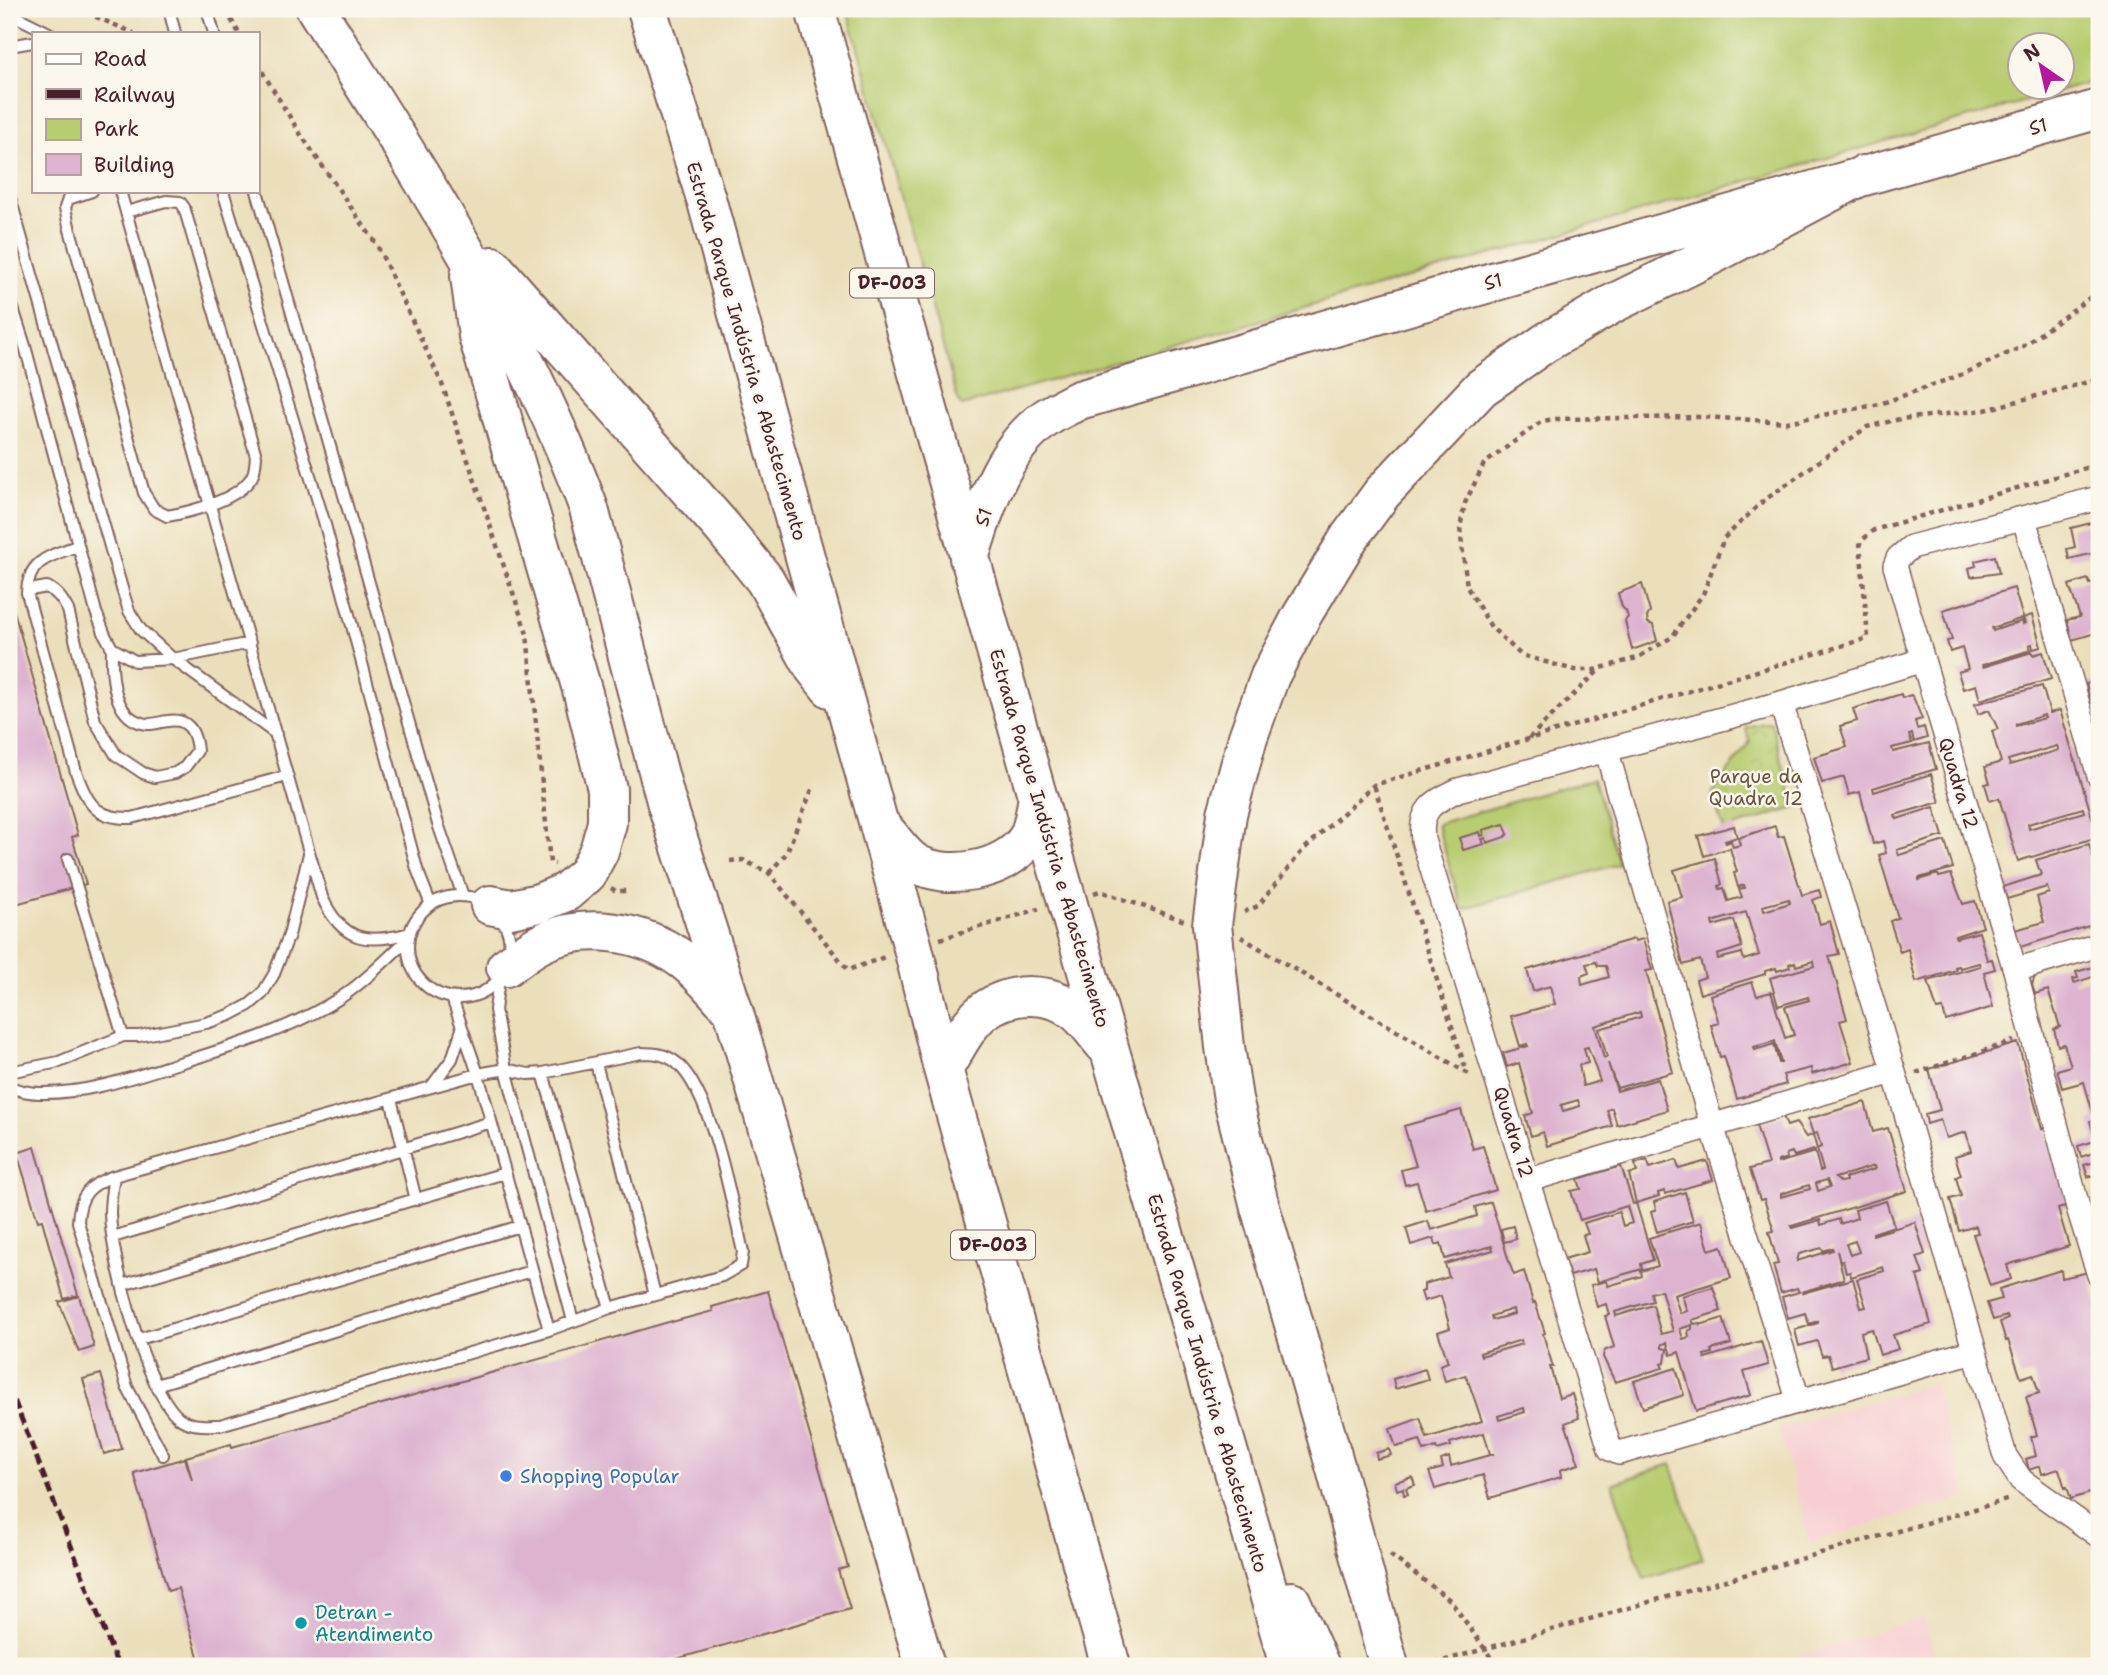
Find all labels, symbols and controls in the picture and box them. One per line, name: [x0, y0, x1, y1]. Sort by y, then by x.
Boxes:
legend: [32, 32, 259, 192]
north arrow: [2007, 32, 2076, 102]
text: N: [2019, 38, 2045, 67]
text: Road: [94, 45, 147, 73]
text: Railway: [94, 81, 176, 109]
street label: S1: [2026, 112, 2050, 141]
text: Park: [94, 115, 139, 143]
text: Building: [94, 151, 174, 179]
street label: Estrada Parque Indústria e Abastecimento: [680, 159, 813, 543]
street label: S1: [1481, 267, 1505, 296]
road number: DF-003: [850, 268, 934, 298]
street label: S1: [969, 505, 998, 530]
street label: Estrada Parque Indústria e Abastecimento: [983, 646, 1116, 1030]
street label: Quadra 12: [1933, 734, 1984, 832]
park label: Parque da Quadra 12: [1709, 764, 1803, 811]
street label: Quadra 12: [1488, 1083, 1539, 1181]
street label: Estrada Parque Indústria e Abastecimento: [1141, 1191, 1274, 1575]
road number: DF-003: [951, 1230, 1035, 1260]
place label: Shopping Popular: [520, 1464, 679, 1489]
marker: Shopping Popular: [498, 1468, 514, 1484]
place label: Detran - Atendimento: [315, 1600, 433, 1647]
marker: Detran - Atendimento: [293, 1615, 309, 1631]

